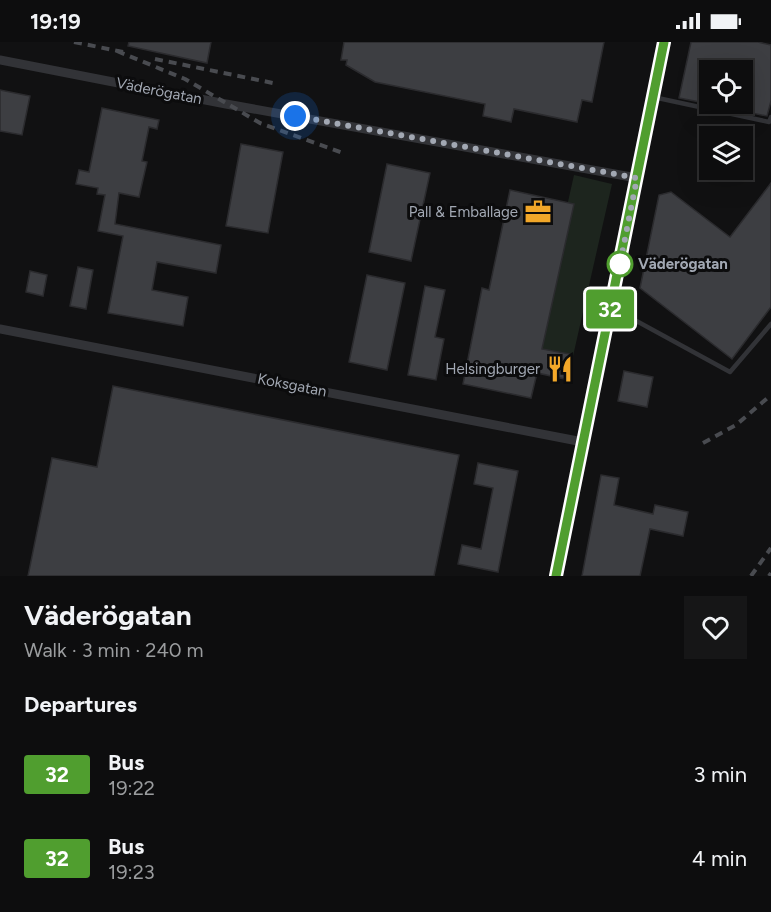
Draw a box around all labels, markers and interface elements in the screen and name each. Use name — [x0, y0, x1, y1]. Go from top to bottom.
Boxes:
text: 19:19 — [30, 8, 81, 35]
map controls — [699, 60, 753, 180]
button: locate — [699, 60, 753, 114]
street label: Väderögatan — [115, 74, 203, 108]
your location — [280, 101, 310, 131]
button: layers — [699, 126, 753, 180]
office icon: Pall & Emballage — [523, 197, 553, 227]
place label: Pall & Emballage — [409, 203, 518, 221]
marker: Väderögatan — [607, 251, 633, 277]
place label: Väderögatan — [638, 255, 728, 273]
line badge: 32 — [583, 290, 637, 328]
text: 32 — [598, 297, 622, 322]
restaurant icon: Helsingburger — [545, 354, 575, 384]
place label: Helsingburger — [445, 360, 540, 378]
street label: Koksgatan — [256, 369, 328, 401]
button: heart — [684, 596, 747, 659]
text: Väderögatan — [24, 598, 192, 632]
text: Walk · 3 min · 240 m — [24, 638, 204, 662]
text: Departures — [24, 691, 137, 718]
text: Bus — [108, 749, 144, 776]
text: 3 min — [693, 761, 747, 788]
text: 32 — [45, 762, 69, 787]
text: 19:22 — [108, 776, 155, 800]
text: Bus — [108, 833, 144, 860]
text: 4 min — [692, 845, 747, 872]
text: 32 — [45, 846, 69, 871]
text: 19:23 — [108, 860, 155, 884]

